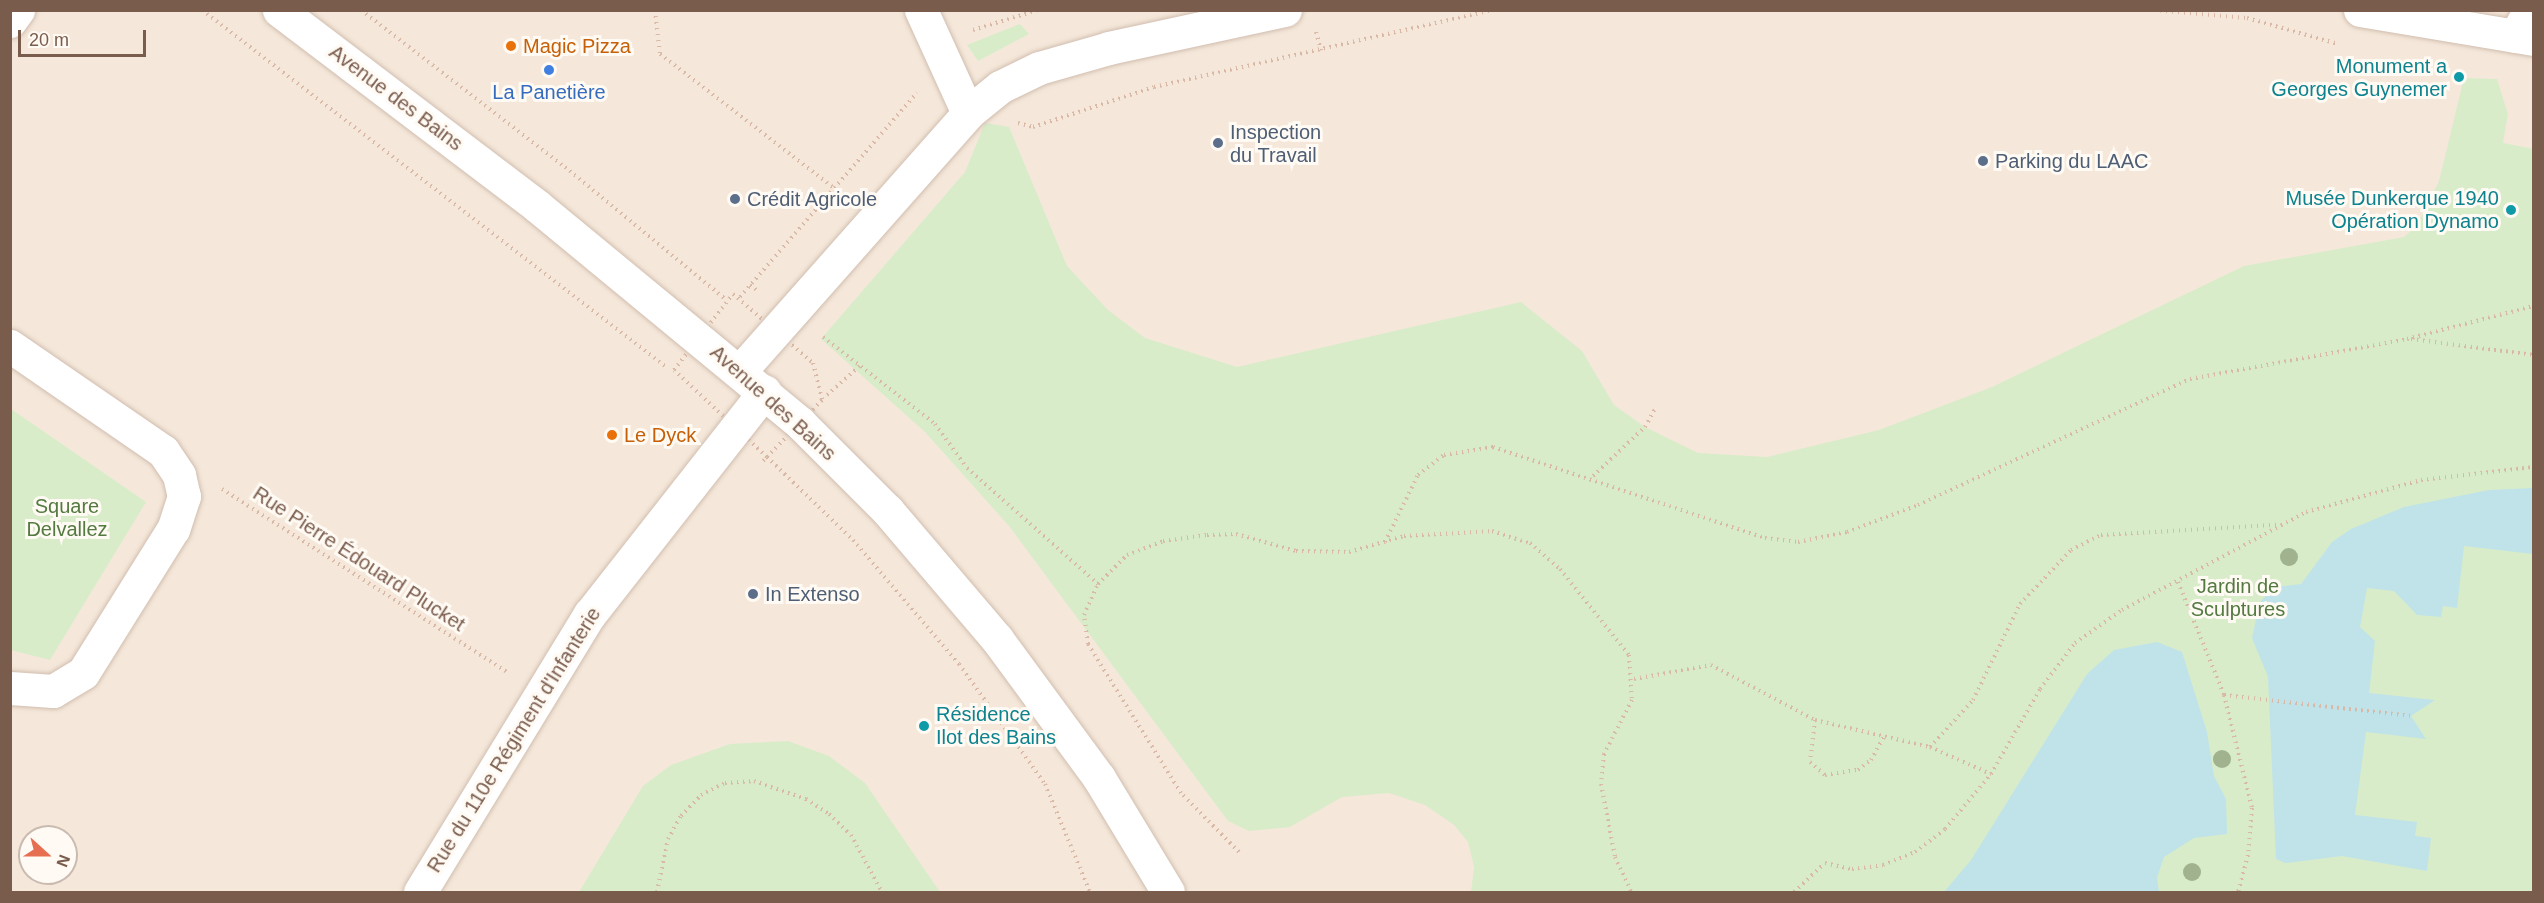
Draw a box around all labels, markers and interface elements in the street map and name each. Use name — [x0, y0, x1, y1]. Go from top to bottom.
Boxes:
scale bar — [21, 18, 148, 56]
text: 20 m — [29, 30, 69, 50]
place label: Magic Pizza — [523, 34, 631, 58]
marker: Magic Pizza — [504, 39, 518, 53]
street label: Avenue des Bains — [325, 40, 467, 156]
place label: Monument a Georges Guynemer — [2271, 54, 2447, 101]
marker: La Panetière — [542, 63, 556, 77]
marker: Monument a Georges Guynemer — [2452, 70, 2466, 84]
place label: La Panetière — [492, 80, 606, 104]
place label: Inspection du Travail — [1230, 120, 1321, 167]
marker: Inspection du Travail — [1211, 136, 1225, 150]
place label: Parking du LAAC — [1995, 149, 2148, 173]
marker: Parking du LAAC — [1976, 154, 1990, 168]
place label: Musée Dunkerque 1940 Opération Dynamo — [2286, 186, 2499, 233]
place label: Crédit Agricole — [747, 187, 878, 211]
marker: Crédit Agricole — [728, 192, 742, 206]
marker: Musée Dunkerque 1940 Opération Dynamo — [2504, 203, 2518, 217]
street label: Avenue des Bains — [705, 340, 841, 466]
place label: Le Dyck — [624, 423, 696, 447]
marker: Le Dyck — [605, 428, 619, 442]
street label: Rue Pierre Édouard Plucket — [249, 481, 469, 637]
park label: Square Delvallez — [26, 495, 108, 542]
park label: Jardin de Sculptures — [2191, 574, 2285, 621]
place label: In Extenso — [765, 582, 860, 606]
marker: In Extenso — [746, 587, 760, 601]
street label: Rue du 110e Régiment d'Infanterie — [422, 603, 606, 877]
place label: Résidence Ilot des Bains — [936, 702, 1056, 749]
marker: Résidence Ilot des Bains — [917, 719, 931, 733]
north arrow — [18, 825, 78, 885]
text: N — [53, 852, 73, 869]

